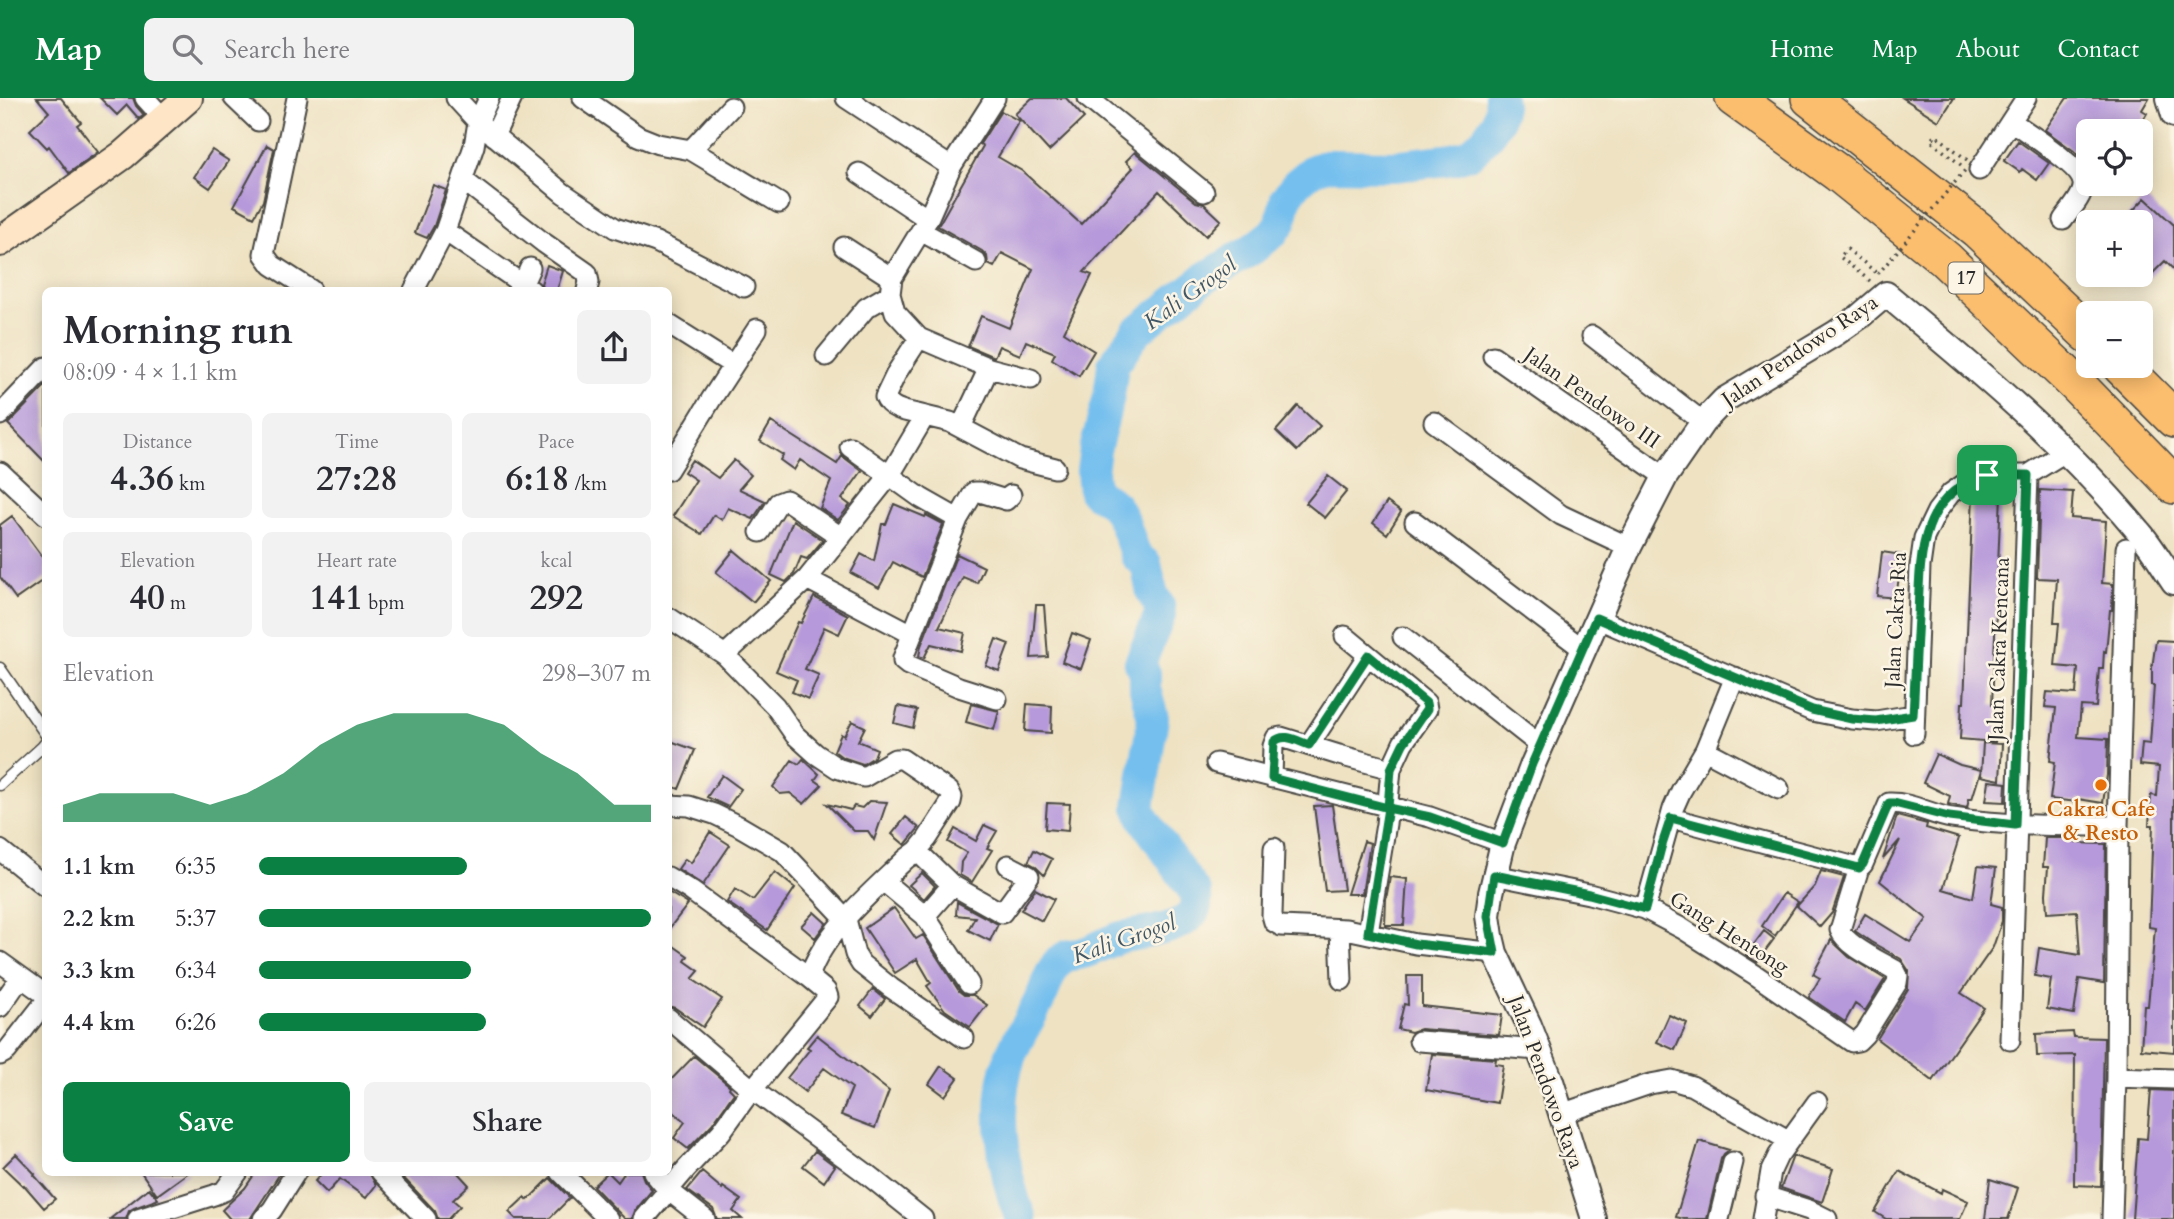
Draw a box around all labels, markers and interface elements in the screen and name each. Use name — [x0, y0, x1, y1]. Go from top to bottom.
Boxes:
search box — [144, 18, 634, 81]
text: Map — [35, 27, 102, 72]
icon: search — [168, 30, 206, 68]
text: Search here — [224, 32, 350, 67]
text: Home — [1770, 33, 1834, 66]
text: Map — [1872, 33, 1918, 66]
text: About — [1956, 33, 2020, 66]
text: Contact — [2058, 33, 2139, 66]
map controls — [2076, 119, 2153, 378]
button: locate — [2076, 119, 2153, 196]
button: + — [2076, 210, 2153, 287]
water label: Kali Grogol — [1137, 248, 1243, 337]
road number: 17 — [1948, 262, 1983, 294]
street label: Jalan Pendowo Raya — [1714, 288, 1884, 416]
button: − — [2076, 301, 2153, 378]
text: Morning run — [63, 305, 293, 357]
button: share — [577, 310, 651, 384]
street label: Jalan Pendowo III — [1516, 339, 1666, 456]
text: 08:09 · 4 × 1.1 km — [63, 357, 237, 388]
text: Distance — [123, 429, 192, 455]
text: Time — [335, 429, 379, 455]
text: Pace — [538, 429, 575, 455]
pin — [1957, 445, 2017, 505]
text: 4.36 — [110, 455, 174, 503]
text: 27:28 — [316, 455, 398, 503]
text: 6:18 — [506, 455, 570, 503]
icon: arrive — [1968, 456, 2006, 494]
text: km — [174, 471, 205, 497]
text: /km — [570, 471, 607, 497]
text: Elevation — [120, 548, 195, 574]
text: Heart rate — [317, 548, 397, 574]
text: kcal — [540, 548, 572, 574]
street label: Jalan Cakra Ria — [1878, 551, 1914, 692]
street label: Jalan Cakra Kencana — [1981, 557, 2017, 744]
text: 40 — [129, 574, 165, 622]
text: 141 — [309, 574, 363, 622]
text: 292 — [529, 574, 583, 622]
text: m — [165, 590, 186, 616]
text: bpm — [363, 590, 405, 616]
text: Elevation — [63, 658, 154, 689]
text: 298–307 m — [542, 658, 651, 689]
marker: Cakra Cafe & Resto — [2093, 777, 2109, 793]
place label: Cakra Cafe & Resto — [2047, 795, 2155, 848]
text: 1.1 km — [63, 851, 135, 882]
text: 6:35 — [175, 851, 216, 882]
street label: Gang Hentong — [1664, 885, 1794, 981]
text: 2.2 km — [63, 903, 135, 934]
text: 5:37 — [175, 903, 216, 934]
water label: Kali Grogol — [1068, 907, 1181, 971]
text: 3.3 km — [63, 955, 135, 986]
text: 6:34 — [175, 955, 216, 986]
street label: Jalan Pendowo Raya — [1500, 989, 1591, 1173]
text: 4.4 km — [63, 1007, 135, 1038]
text: 6:26 — [175, 1007, 216, 1038]
button: Save — [63, 1082, 350, 1162]
button: Share — [364, 1082, 651, 1162]

